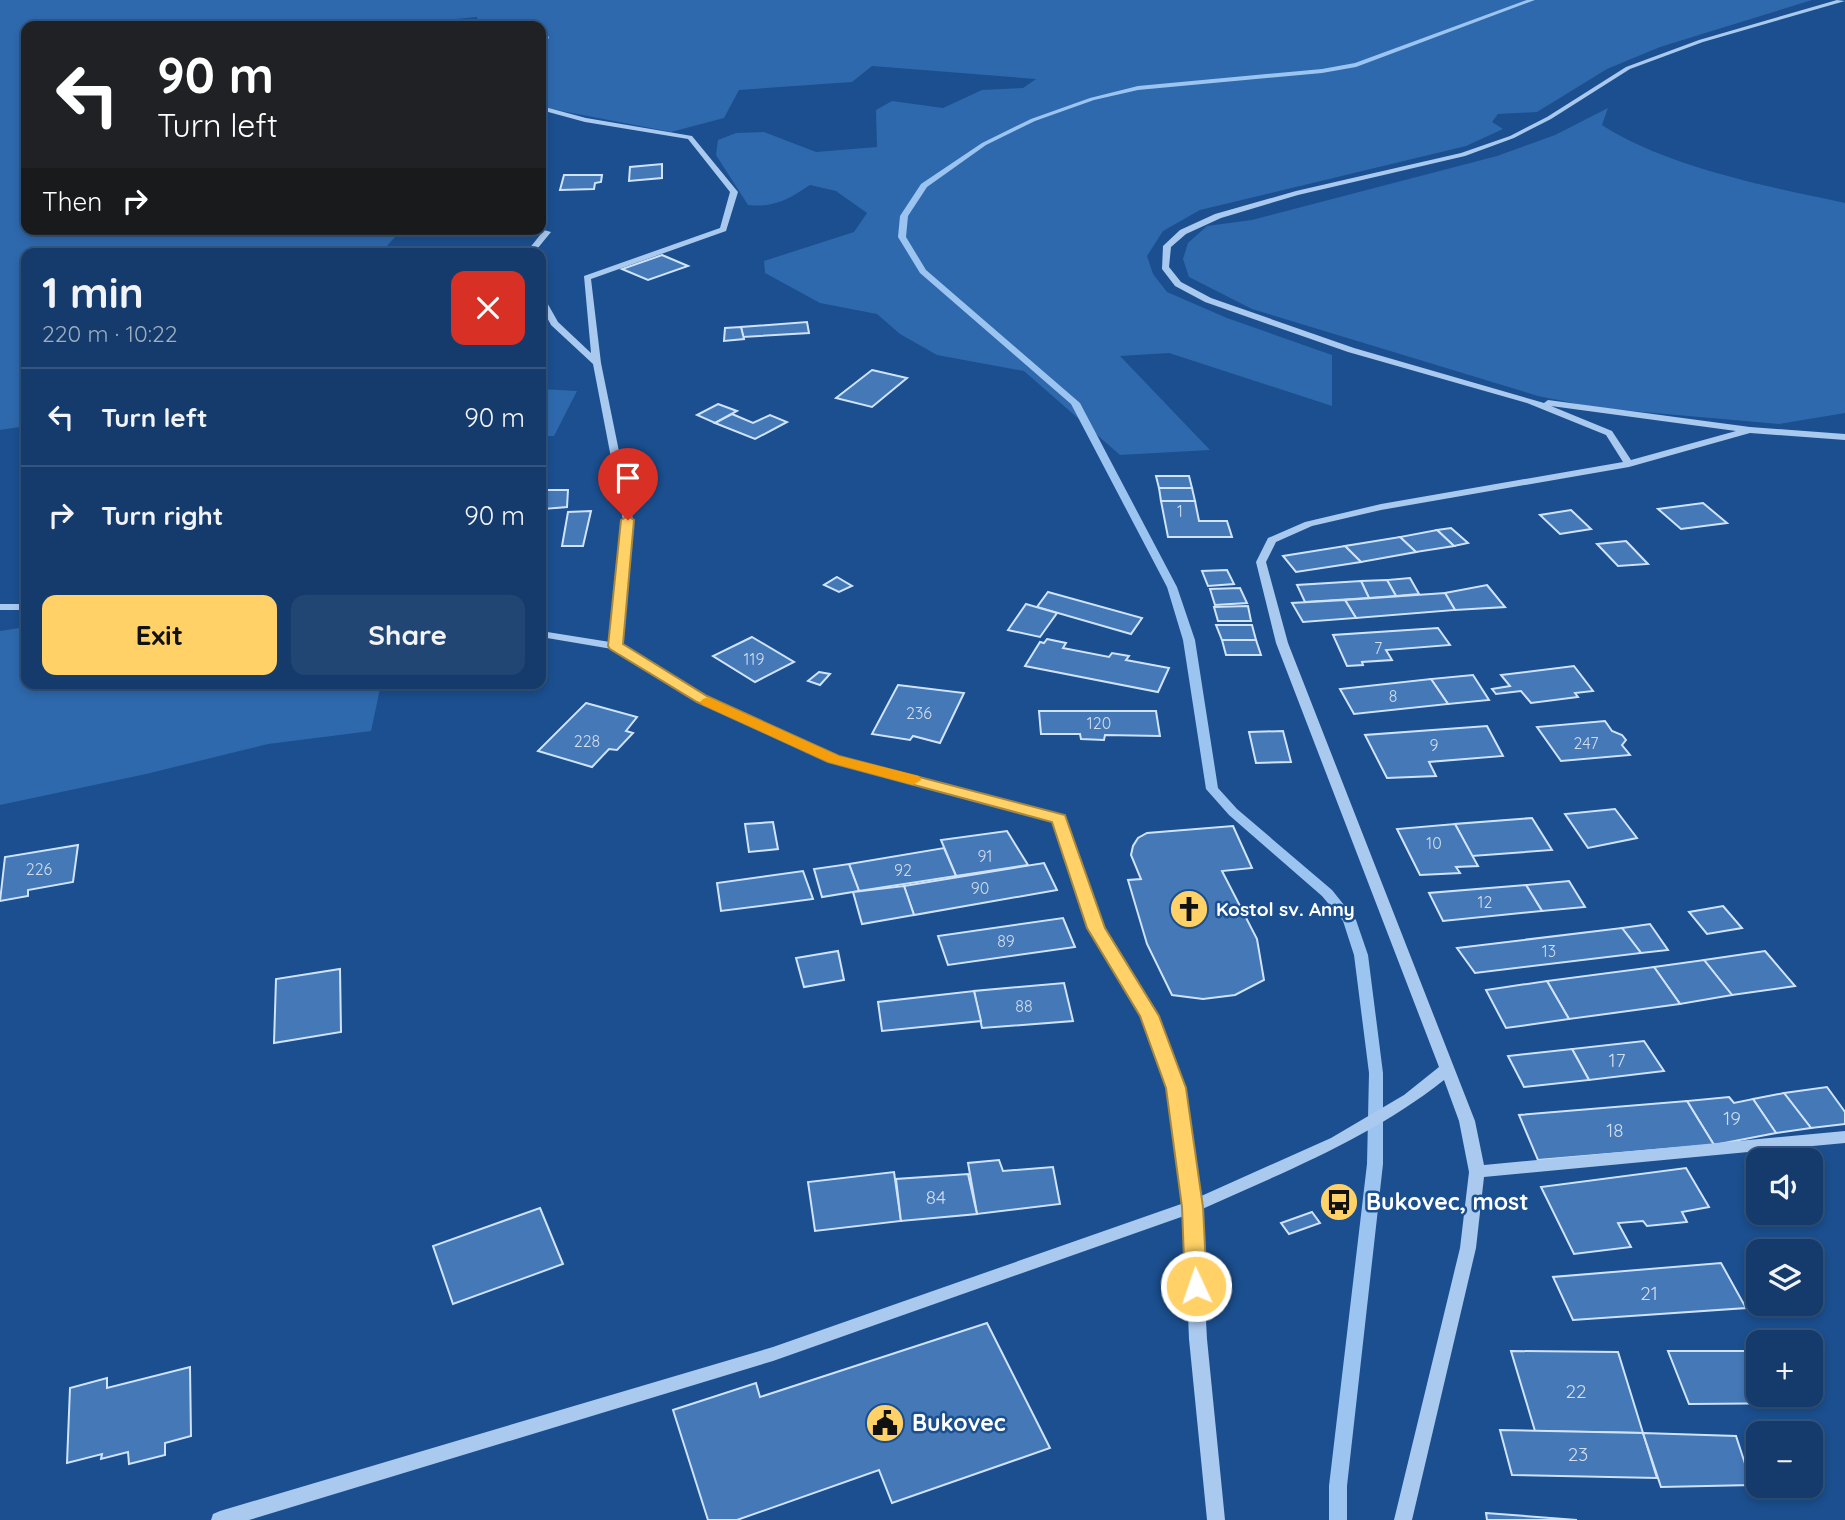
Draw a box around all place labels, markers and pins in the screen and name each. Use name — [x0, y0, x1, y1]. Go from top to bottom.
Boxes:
pin — [598, 448, 658, 520]
church icon: Kostol sv. Anny — [1168, 888, 1210, 930]
place label: Kostol sv. Anny — [1216, 897, 1355, 921]
bus stop icon: Bukovec, most — [1318, 1181, 1360, 1223]
place label: Bukovec, most — [1366, 1187, 1529, 1216]
public building icon: Bukovec — [864, 1402, 906, 1444]
place label: Bukovec — [912, 1408, 1006, 1437]

